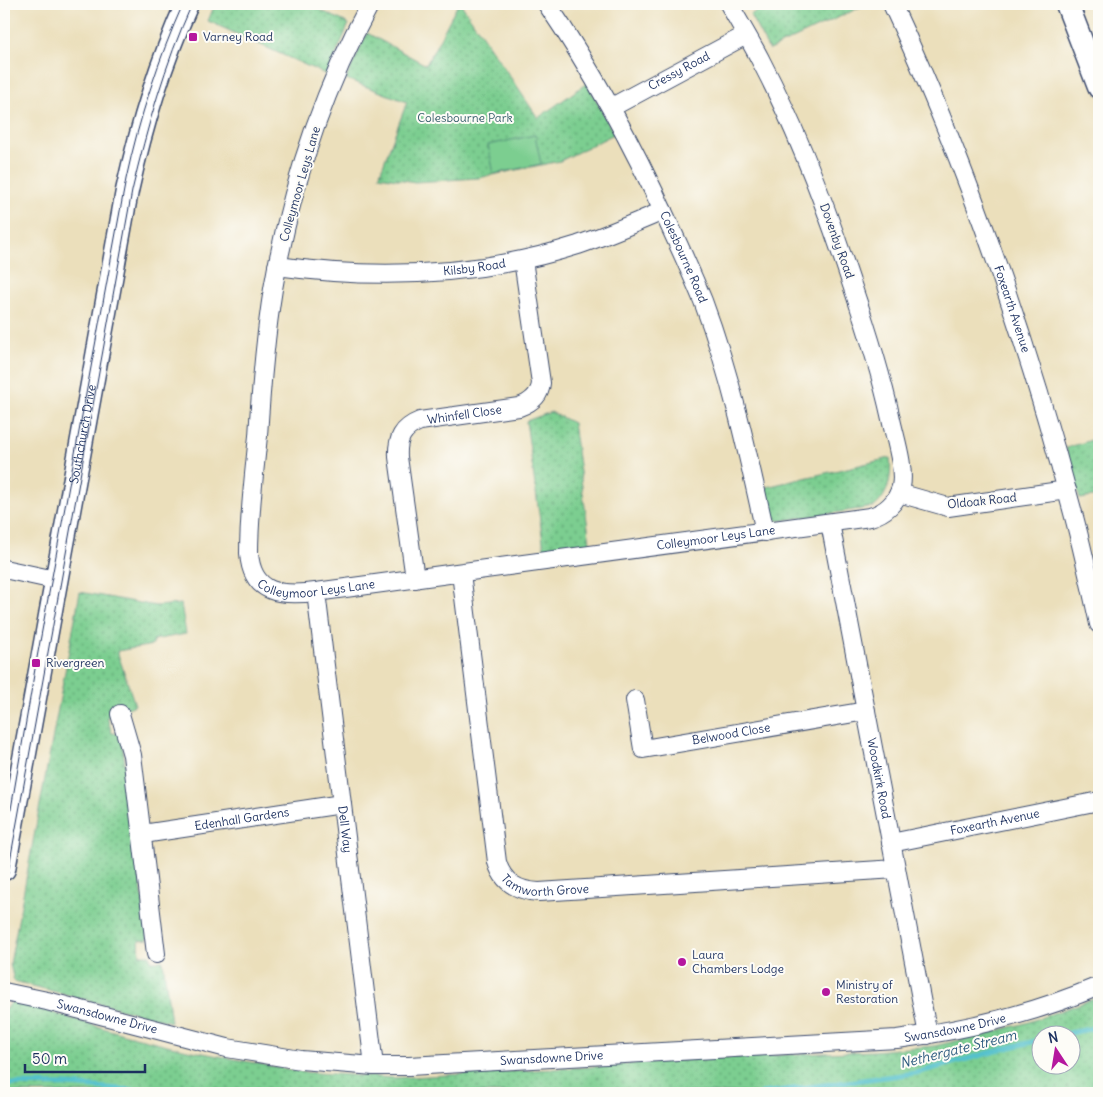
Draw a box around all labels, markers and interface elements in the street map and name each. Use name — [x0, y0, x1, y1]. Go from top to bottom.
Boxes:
place label: Varney Road — [203, 29, 273, 44]
marker: Varney Road — [187, 31, 199, 43]
street label: Cressy Road — [645, 48, 712, 93]
park label: Colesbourne Park — [417, 110, 513, 125]
street label: Colleymoor Leys Lane — [276, 124, 323, 243]
street label: Dovenby Road — [817, 201, 858, 280]
street label: Colesbourne Road — [657, 209, 711, 305]
street label: Kilsby Road — [443, 255, 507, 278]
street label: Foxearth Avenue — [991, 263, 1034, 354]
street label: Southchurch Drive — [66, 383, 99, 485]
street label: Whinfell Close — [426, 402, 503, 427]
street label: Oldoak Road — [946, 489, 1017, 512]
street label: Colleymoor Leys Lane — [656, 522, 776, 553]
street label: Colleymoor Leys Lane — [254, 576, 376, 601]
place label: Rivergreen — [46, 655, 105, 670]
marker: Rivergreen — [30, 657, 42, 669]
street label: Belwood Close — [691, 719, 771, 748]
street label: Woodkirk Road — [864, 737, 894, 820]
street label: Edenhall Gardens — [193, 804, 290, 833]
street label: Dell Way — [335, 805, 356, 854]
street label: Foxearth Avenue — [949, 805, 1041, 838]
street label: Tamworth Grove — [498, 871, 589, 899]
place label: Laura Chambers Lodge — [692, 947, 784, 976]
marker: Laura Chambers Lodge — [676, 956, 688, 968]
place label: Ministry of Restoration — [836, 977, 898, 1006]
marker: Ministry of Restoration — [820, 986, 832, 998]
street label: Swansdowne Drive — [55, 996, 159, 1036]
street label: Swansdowne Drive — [903, 1010, 1007, 1045]
north arrow — [1030, 1024, 1080, 1074]
water label: Nethergate Stream — [898, 1026, 1019, 1072]
text: N — [1047, 1027, 1060, 1047]
scale bar — [25, 1042, 145, 1074]
street label: Swansdowne Drive — [500, 1047, 604, 1068]
text: 50 m — [32, 1049, 67, 1068]

